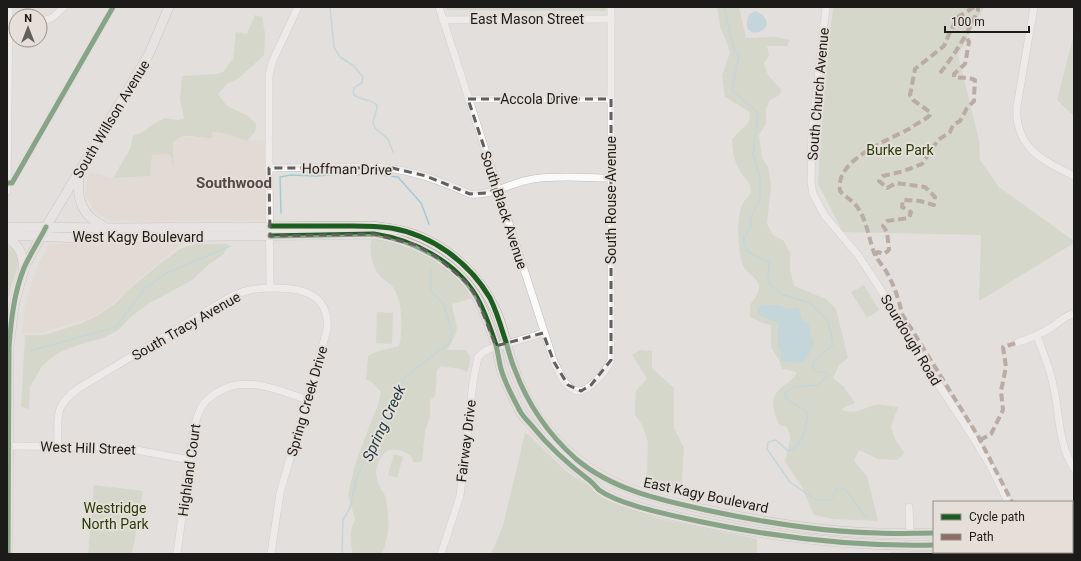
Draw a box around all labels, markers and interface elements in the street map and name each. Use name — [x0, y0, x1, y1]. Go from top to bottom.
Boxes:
north arrow — [8, 8, 48, 48]
scale bar — [945, 8, 1029, 34]
street label: East Mason Street — [470, 11, 584, 27]
text: N — [24, 12, 32, 25]
text: 100 m — [951, 15, 985, 29]
street label: South Church Avenue — [804, 27, 832, 161]
street label: South Willson Avenue — [69, 57, 153, 181]
street label: Accola Drive — [500, 91, 578, 107]
street label: South Rouse Avenue — [603, 136, 619, 264]
park label: Burke Park — [866, 142, 935, 158]
street label: South Black Avenue — [477, 149, 531, 271]
street label: Hoffman Drive — [302, 160, 392, 178]
district label: Southwood — [196, 174, 272, 192]
street label: West Kagy Boulevard — [72, 229, 204, 245]
street label: South Tracy Avenue — [129, 288, 243, 364]
street label: Sourdough Road — [878, 292, 944, 388]
street label: Spring Creek Drive — [284, 344, 330, 458]
water label: Spring Creek — [358, 381, 410, 464]
street label: Fairway Drive — [453, 399, 479, 483]
street label: Highland Court — [175, 422, 203, 517]
street label: West Hill Street — [40, 438, 136, 458]
street label: East Kagy Boulevard — [642, 474, 770, 516]
park label: Westridge North Park — [81, 500, 149, 532]
legend — [933, 501, 1073, 553]
text: Cycle path — [969, 510, 1025, 524]
text: Path — [969, 530, 994, 544]

